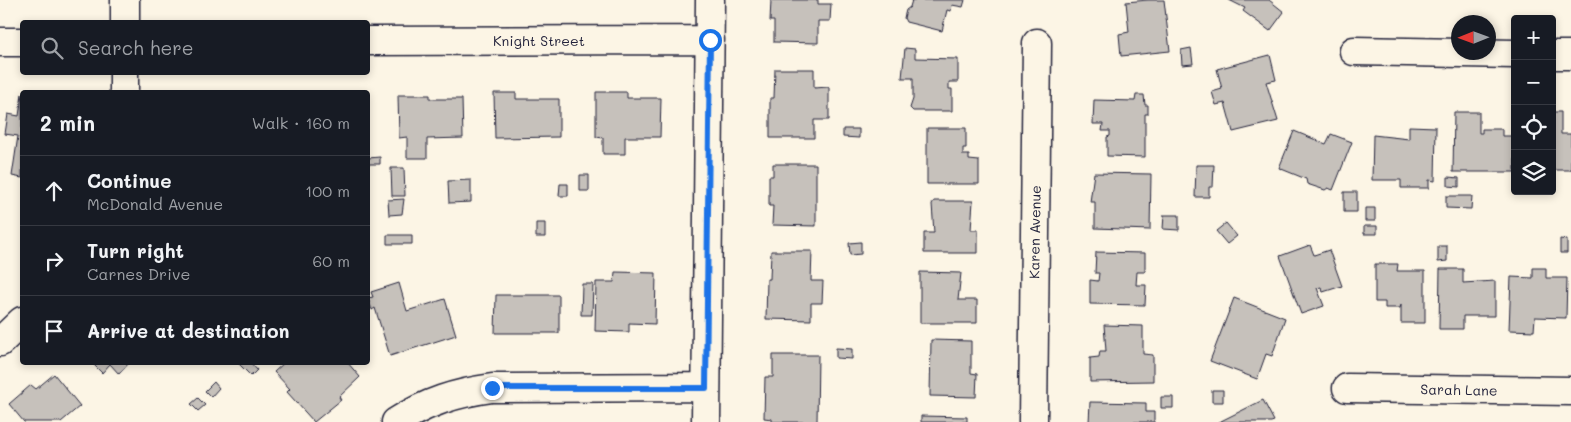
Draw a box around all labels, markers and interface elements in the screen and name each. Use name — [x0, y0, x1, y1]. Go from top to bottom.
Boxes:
north arrow — [1451, 15, 1496, 60]
map controls — [1511, 15, 1556, 195]
button: + — [1511, 15, 1556, 60]
search box — [20, 20, 370, 75]
route start — [699, 29, 722, 52]
street label: Knight Street — [493, 31, 585, 50]
icon: search — [38, 34, 66, 62]
text: Search here — [78, 35, 194, 60]
button: − — [1511, 60, 1556, 105]
button: locate — [1511, 105, 1556, 150]
text: 2 min — [40, 109, 95, 136]
text: Walk · 160 m — [252, 112, 350, 133]
button: layers — [1511, 150, 1556, 195]
text: Continue — [87, 168, 172, 193]
icon: ahead — [40, 177, 68, 205]
text: 100 m — [305, 180, 350, 201]
street label: Karen Avenue — [1024, 185, 1045, 279]
text: McDonald Avenue — [87, 193, 223, 214]
text: Turn right — [87, 238, 184, 263]
icon: right — [40, 247, 68, 275]
text: 60 m — [313, 250, 350, 271]
text: Carnes Drive — [87, 263, 190, 284]
icon: arrive — [40, 317, 68, 345]
text: Arrive at destination — [87, 318, 290, 343]
route end — [481, 377, 504, 400]
street label: Sarah Lane — [1420, 379, 1498, 400]

